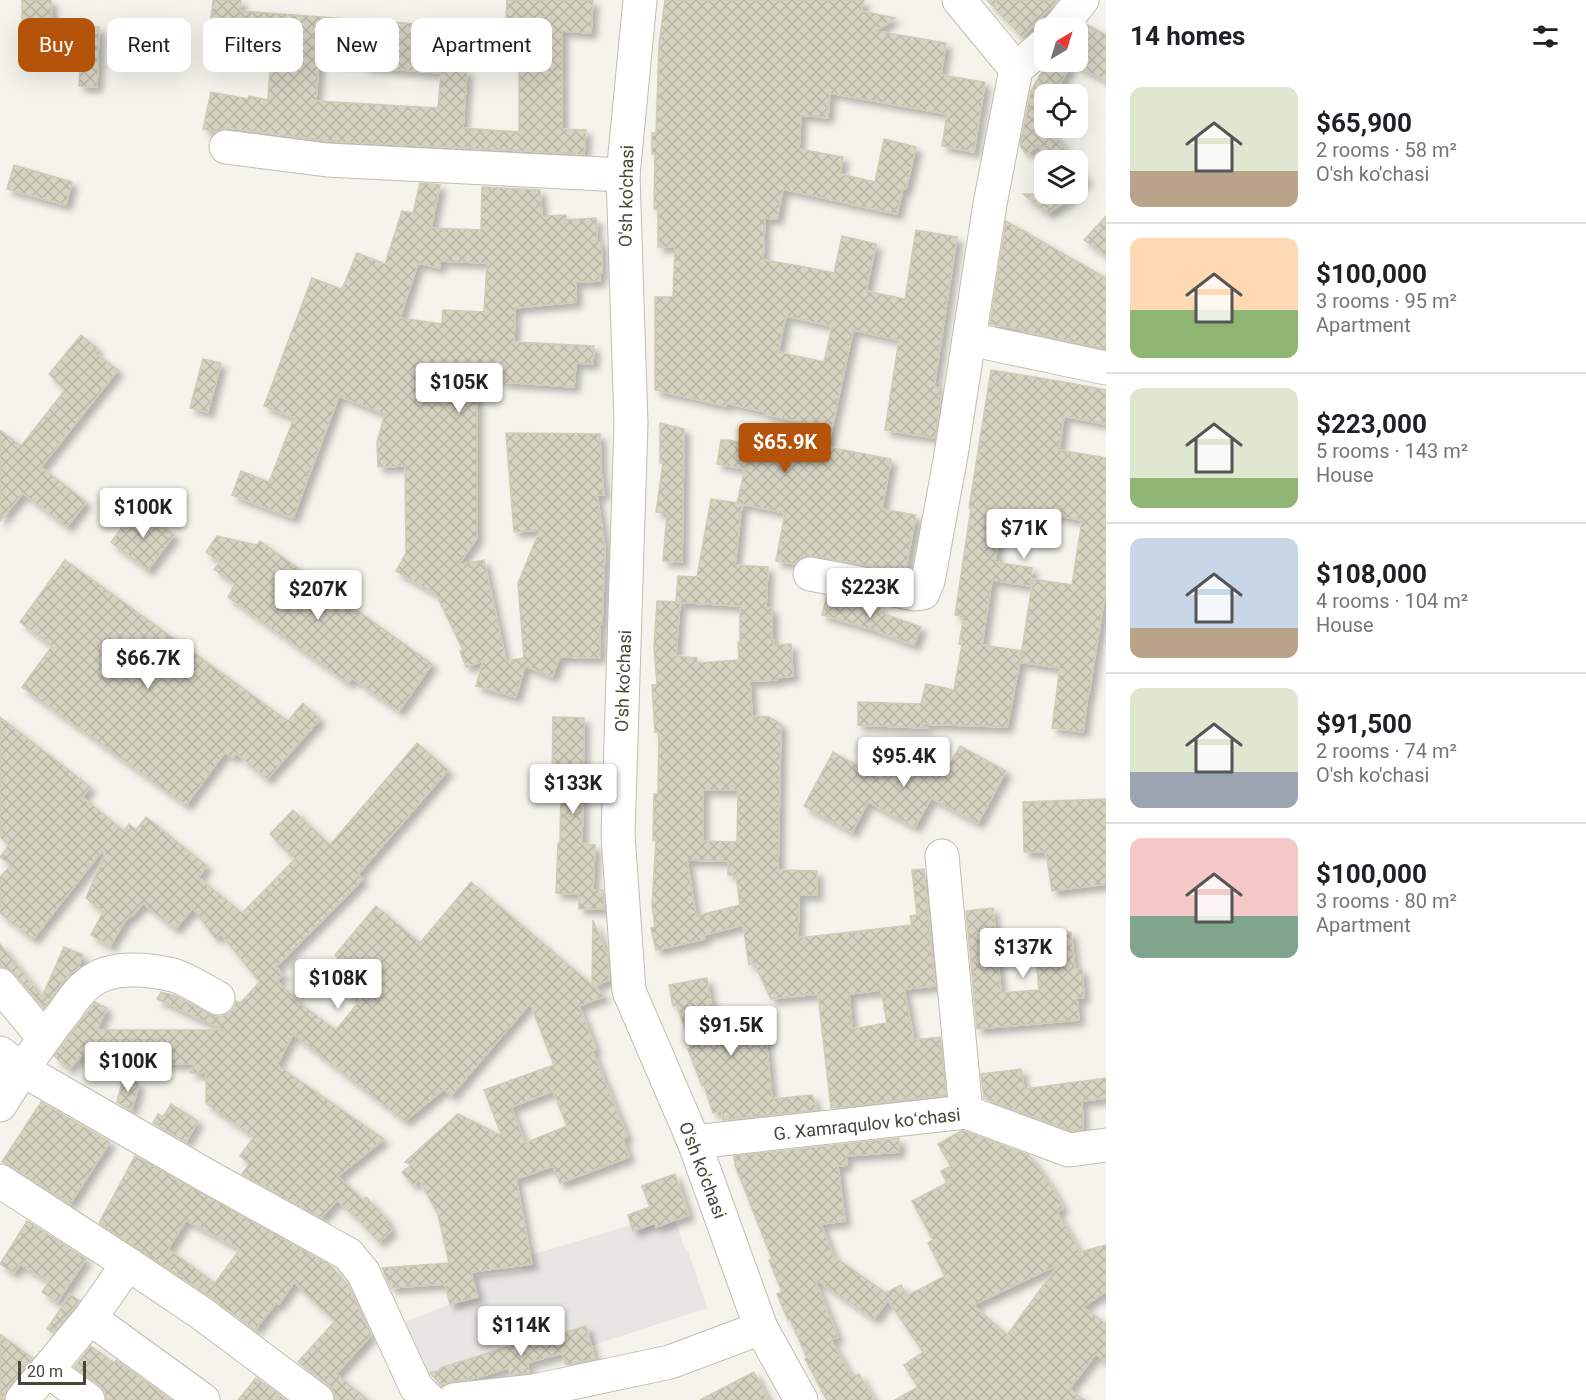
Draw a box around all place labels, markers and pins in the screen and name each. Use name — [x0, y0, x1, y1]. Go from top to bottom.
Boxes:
pin: $105K — [417, 363, 501, 414]
pin: $65.9K — [736, 423, 834, 474]
pin: $100K — [101, 488, 185, 539]
pin: $71K — [988, 509, 1060, 560]
pin: $223K — [828, 568, 912, 619]
pin: $207K — [276, 570, 360, 621]
pin: $66.7K — [99, 639, 197, 690]
pin: $95.4K — [855, 737, 953, 788]
pin: $133K — [531, 764, 615, 815]
pin: $137K — [981, 928, 1065, 979]
pin: $108K — [296, 959, 380, 1010]
pin: $91.5K — [682, 1006, 780, 1057]
pin: $100K — [86, 1042, 170, 1093]
pin: $114K — [479, 1306, 563, 1357]

